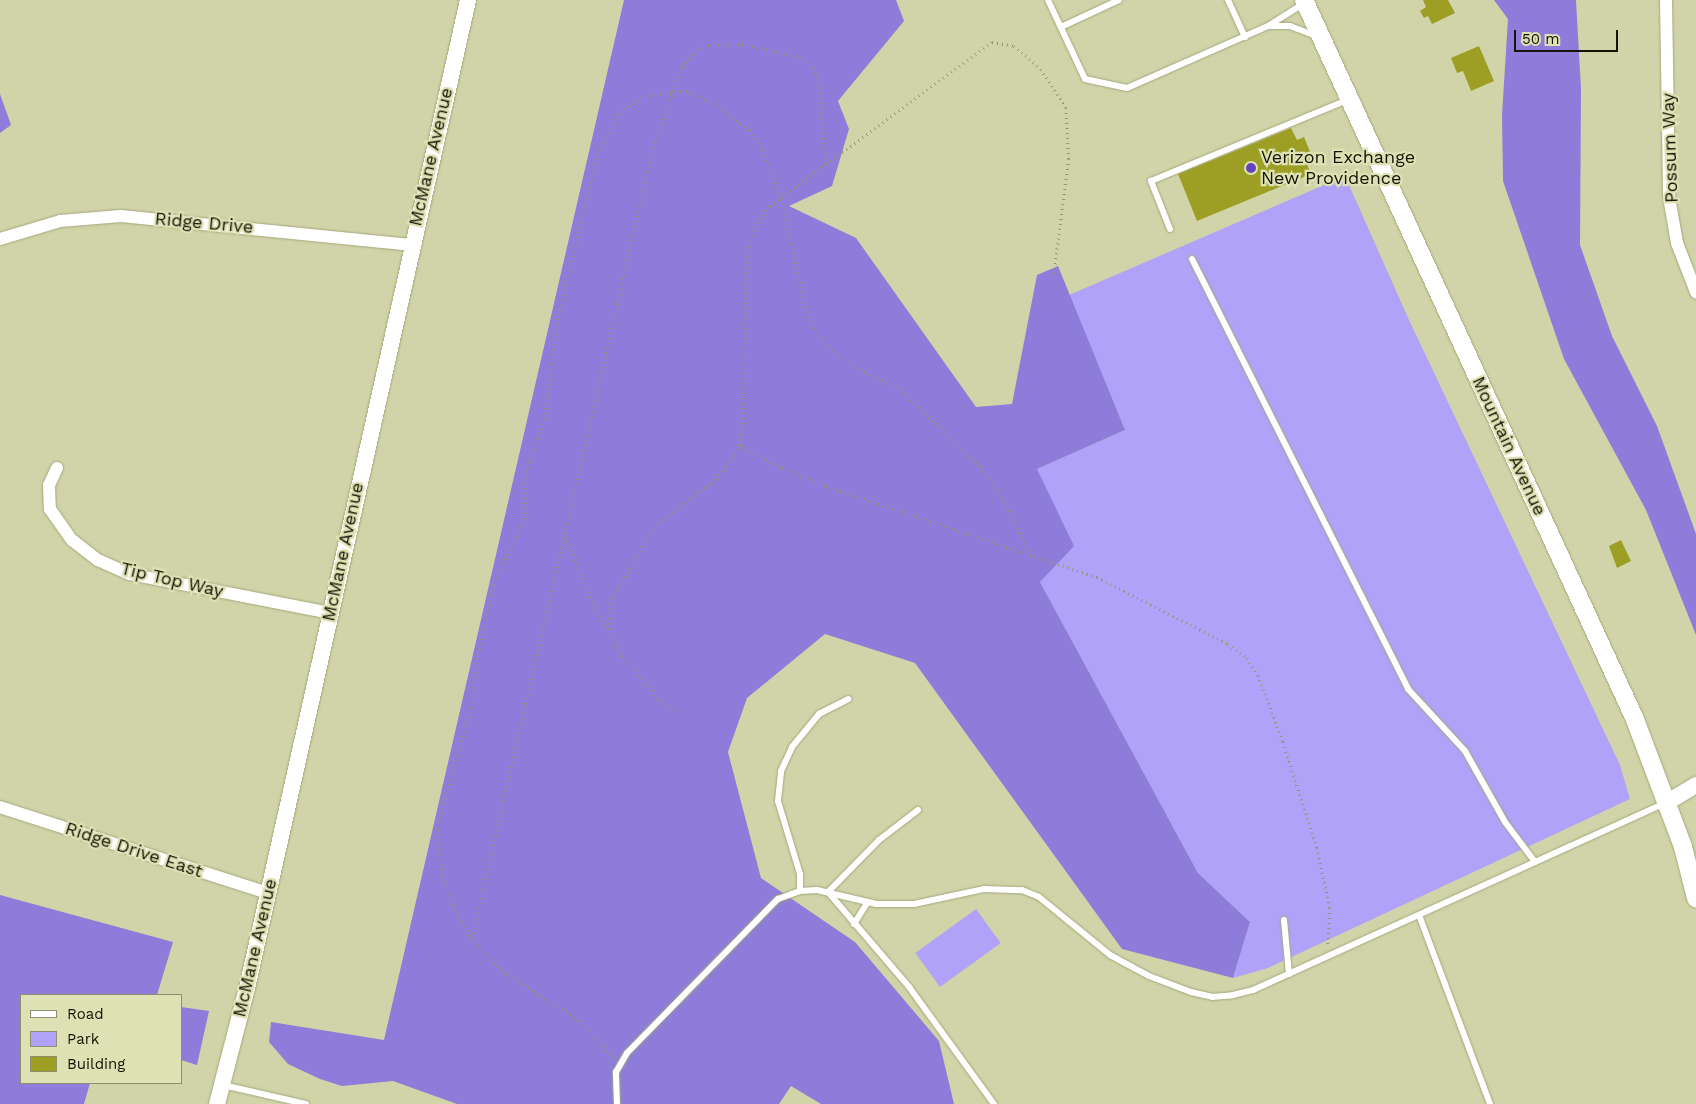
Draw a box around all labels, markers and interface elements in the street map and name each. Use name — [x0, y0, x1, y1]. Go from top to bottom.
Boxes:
scale bar — [1516, 20, 1620, 52]
text: 50 m — [1522, 30, 1559, 48]
street label: McMane Avenue — [404, 85, 458, 229]
street label: Possum Way — [1657, 92, 1683, 204]
place label: Verizon Exchange New Providence — [1261, 147, 1415, 190]
marker: Verizon Exchange New Providence — [1245, 162, 1257, 174]
street label: Ridge Drive — [154, 208, 254, 238]
street label: Mountain Avenue — [1467, 373, 1551, 519]
street label: McMane Avenue — [318, 480, 368, 624]
street label: Tip Top Way — [118, 558, 226, 602]
street label: Ridge Drive East — [62, 818, 206, 882]
street label: McMane Avenue — [228, 876, 282, 1020]
legend — [20, 994, 182, 1084]
text: Road — [67, 1005, 104, 1023]
text: Park — [67, 1030, 99, 1048]
text: Building — [67, 1055, 125, 1073]

